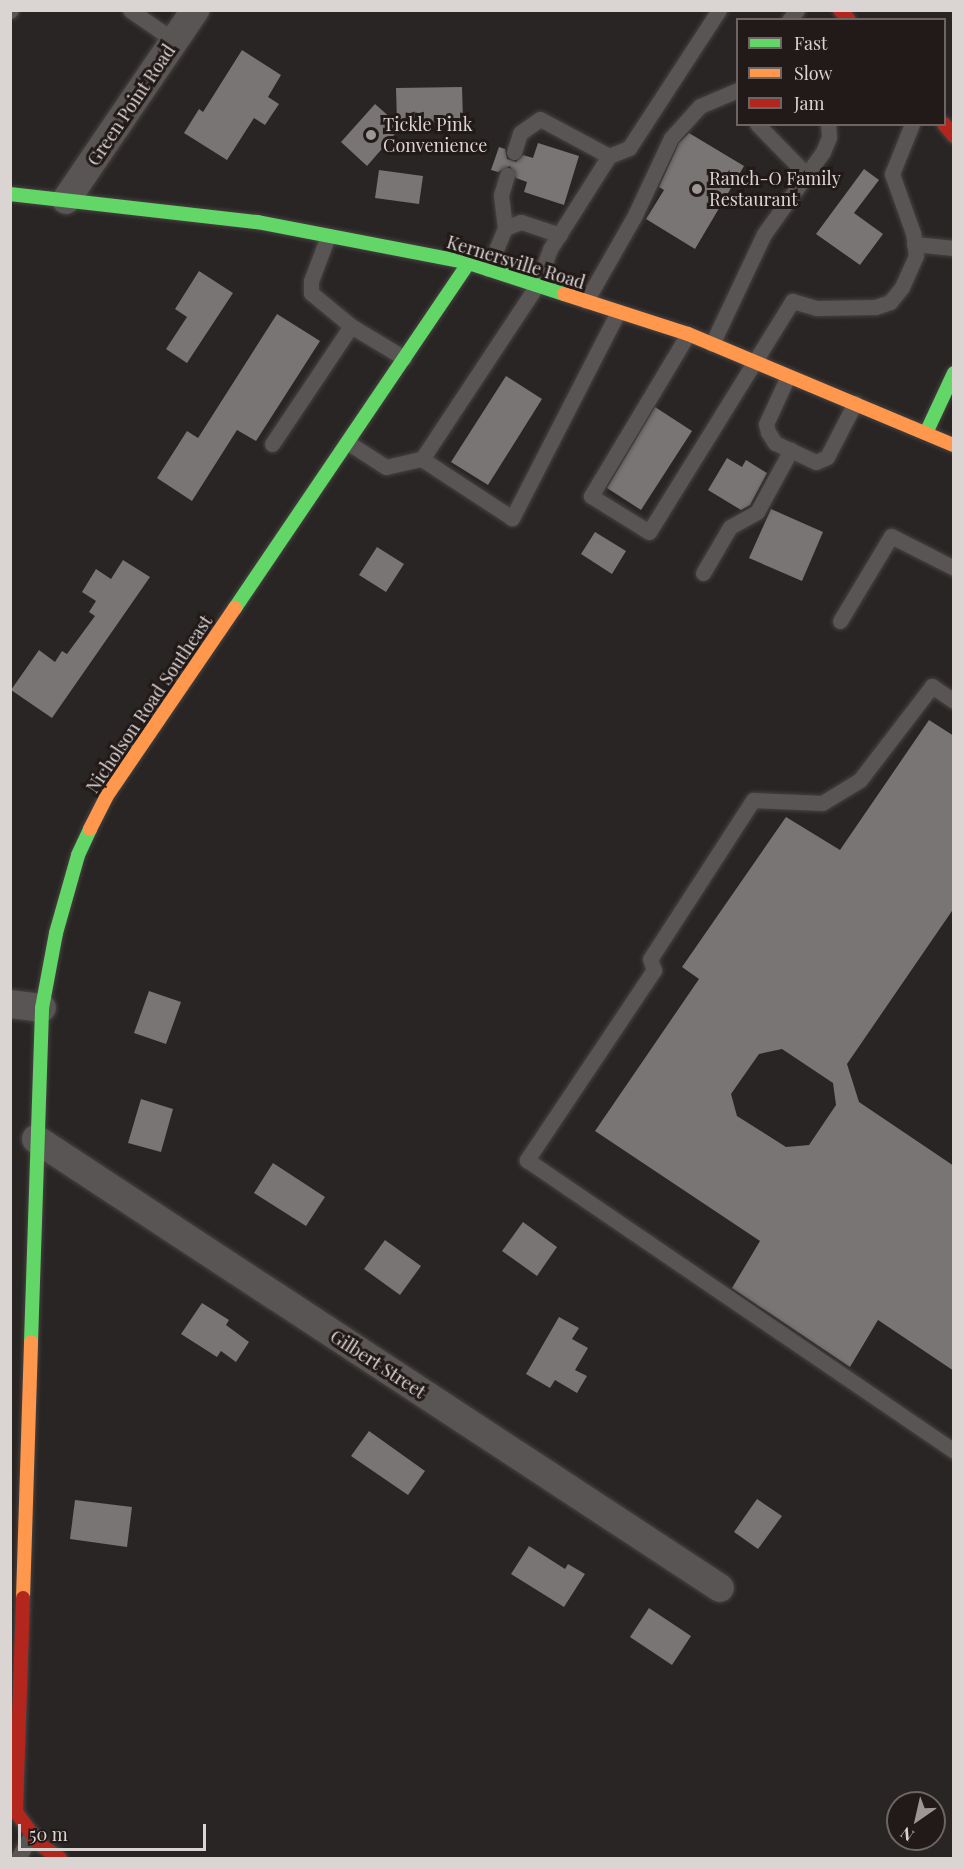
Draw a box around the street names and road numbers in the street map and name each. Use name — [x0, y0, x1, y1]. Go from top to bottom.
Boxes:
street label: Green Point Road — [82, 40, 180, 170]
street label: Kernersville Road — [444, 231, 588, 293]
street label: Nicholson Road Southeast — [81, 611, 217, 797]
street label: Gilbert Street — [326, 1325, 430, 1403]

